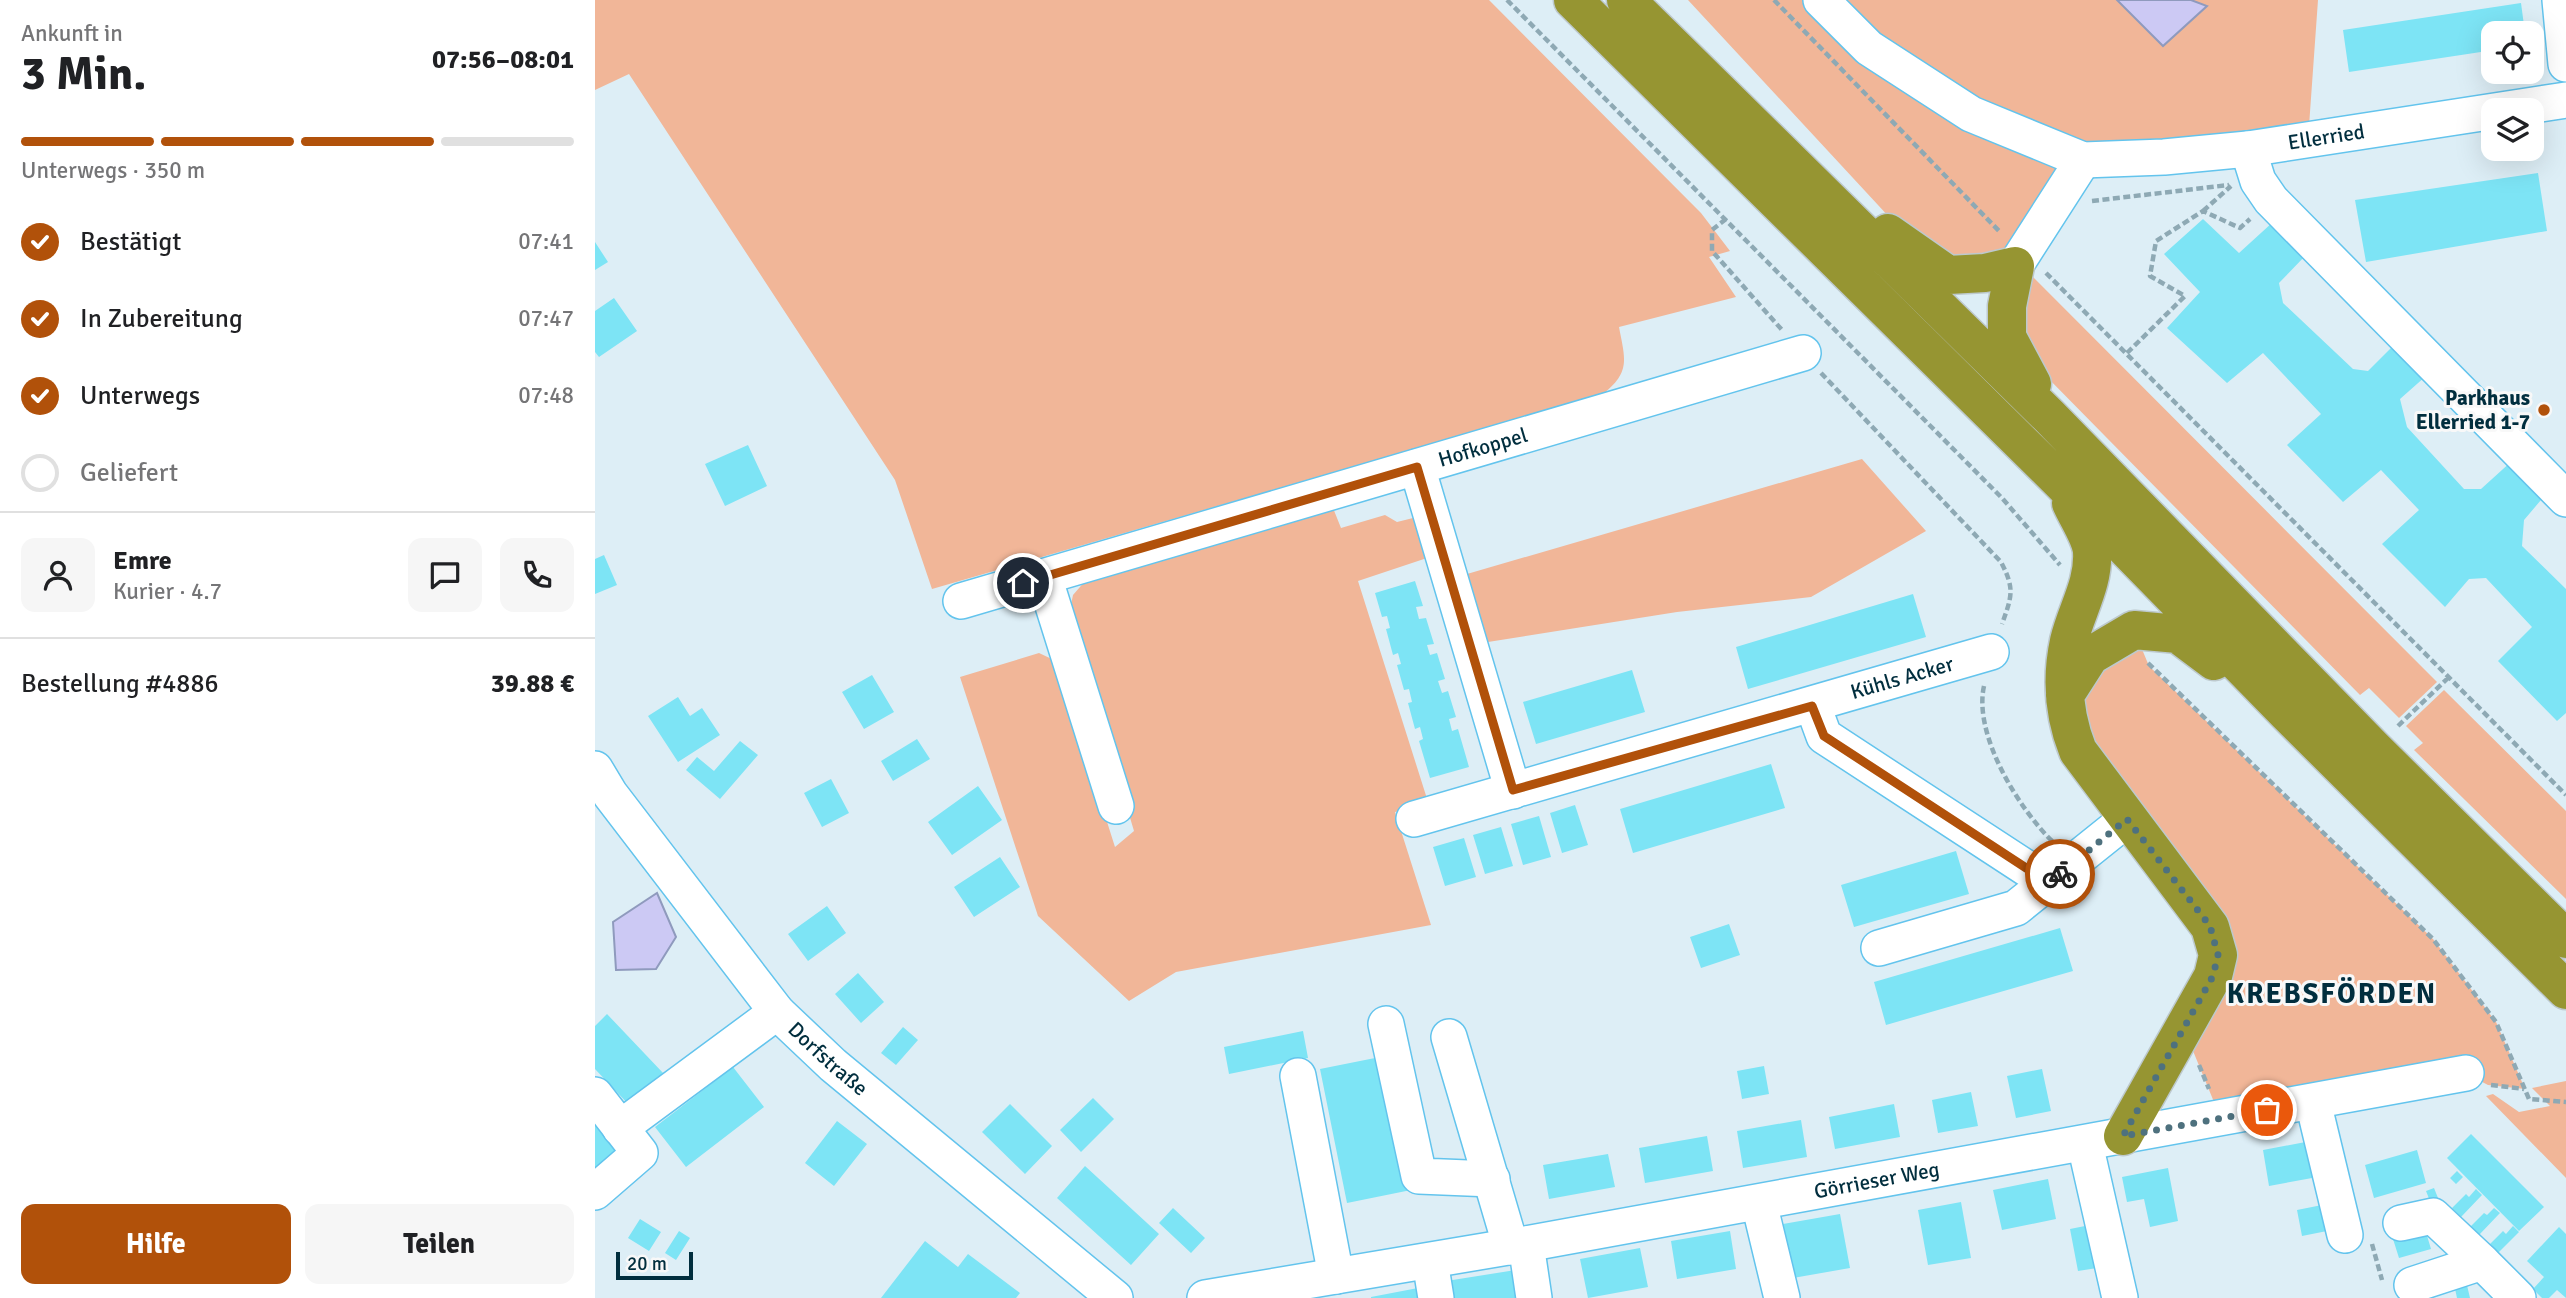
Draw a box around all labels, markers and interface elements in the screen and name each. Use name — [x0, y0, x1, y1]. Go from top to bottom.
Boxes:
text: Ankunft in — [21, 19, 123, 48]
map controls — [2481, 21, 2544, 161]
button: locate — [2481, 21, 2544, 84]
text: 07:56–08:01 — [432, 44, 574, 76]
text: 3 Min. — [21, 46, 146, 102]
button: layers — [2481, 98, 2544, 161]
street label: Ellerried — [2286, 118, 2366, 156]
text: Unterwegs · 350 m — [21, 156, 205, 185]
icon: check — [21, 223, 59, 261]
text: Bestätigt — [80, 226, 181, 258]
text: 07:41 — [518, 227, 574, 256]
icon: check — [21, 300, 59, 338]
text: In Zubereitung — [80, 303, 243, 335]
text: 07:47 — [518, 304, 574, 333]
icon: check — [21, 377, 59, 415]
text: Unterwegs — [80, 380, 200, 412]
text: 07:48 — [518, 381, 574, 410]
place label: Parkhaus Ellerried 1-7 — [2416, 385, 2530, 435]
marker: Parkhaus Ellerried 1-7 — [2536, 402, 2552, 418]
street label: Hofkoppel — [1435, 422, 1531, 473]
text: Geliefert — [80, 457, 178, 489]
button: person — [21, 538, 95, 612]
button: chat — [408, 538, 482, 612]
button: phone — [500, 538, 574, 612]
text: Emre — [113, 545, 172, 577]
pin — [993, 553, 1053, 613]
icon: home — [1004, 564, 1042, 602]
text: Kurier · 4.7 — [113, 577, 222, 606]
street label: Kühls Acker — [1847, 650, 1957, 705]
text: Bestellung #4886 — [21, 668, 218, 700]
text: 39.88 € — [491, 668, 574, 700]
courier — [2025, 839, 2095, 909]
icon: bike — [2041, 855, 2079, 893]
district label: KREBSFÖRDEN — [2227, 977, 2437, 1011]
street label: Dorfstraße — [783, 1016, 873, 1101]
pin — [2237, 1080, 2297, 1140]
icon: bag — [2248, 1091, 2286, 1129]
street label: Görrieser Weg — [1812, 1156, 1942, 1204]
button: Hilfe — [21, 1204, 291, 1284]
button: Teilen — [305, 1204, 574, 1284]
scale bar — [616, 1249, 693, 1281]
text: 20 m — [627, 1252, 667, 1276]

